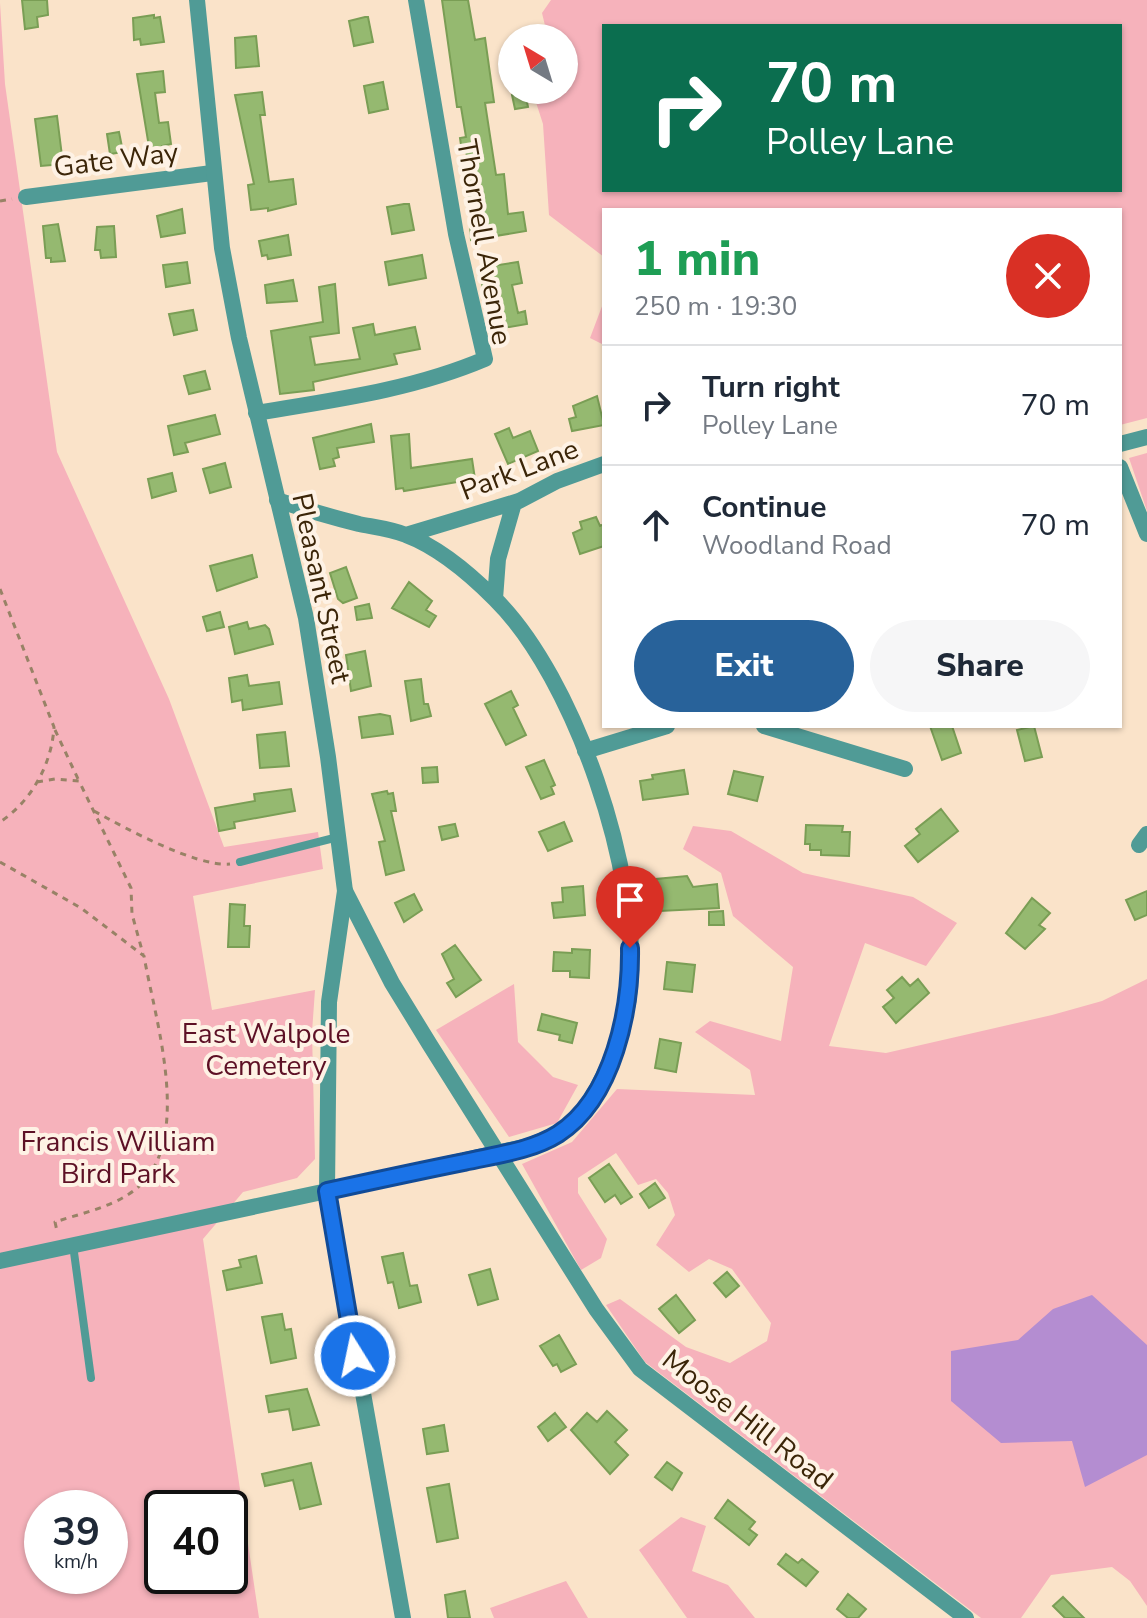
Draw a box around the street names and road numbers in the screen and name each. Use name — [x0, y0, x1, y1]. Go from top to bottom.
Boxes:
street label: Gate Way — [52, 133, 181, 186]
street label: Thornell Avenue — [447, 136, 521, 348]
street label: Park Lane — [455, 430, 584, 510]
street label: Pleasant Street — [282, 490, 360, 687]
street label: Moose Hill Road — [654, 1341, 841, 1499]

